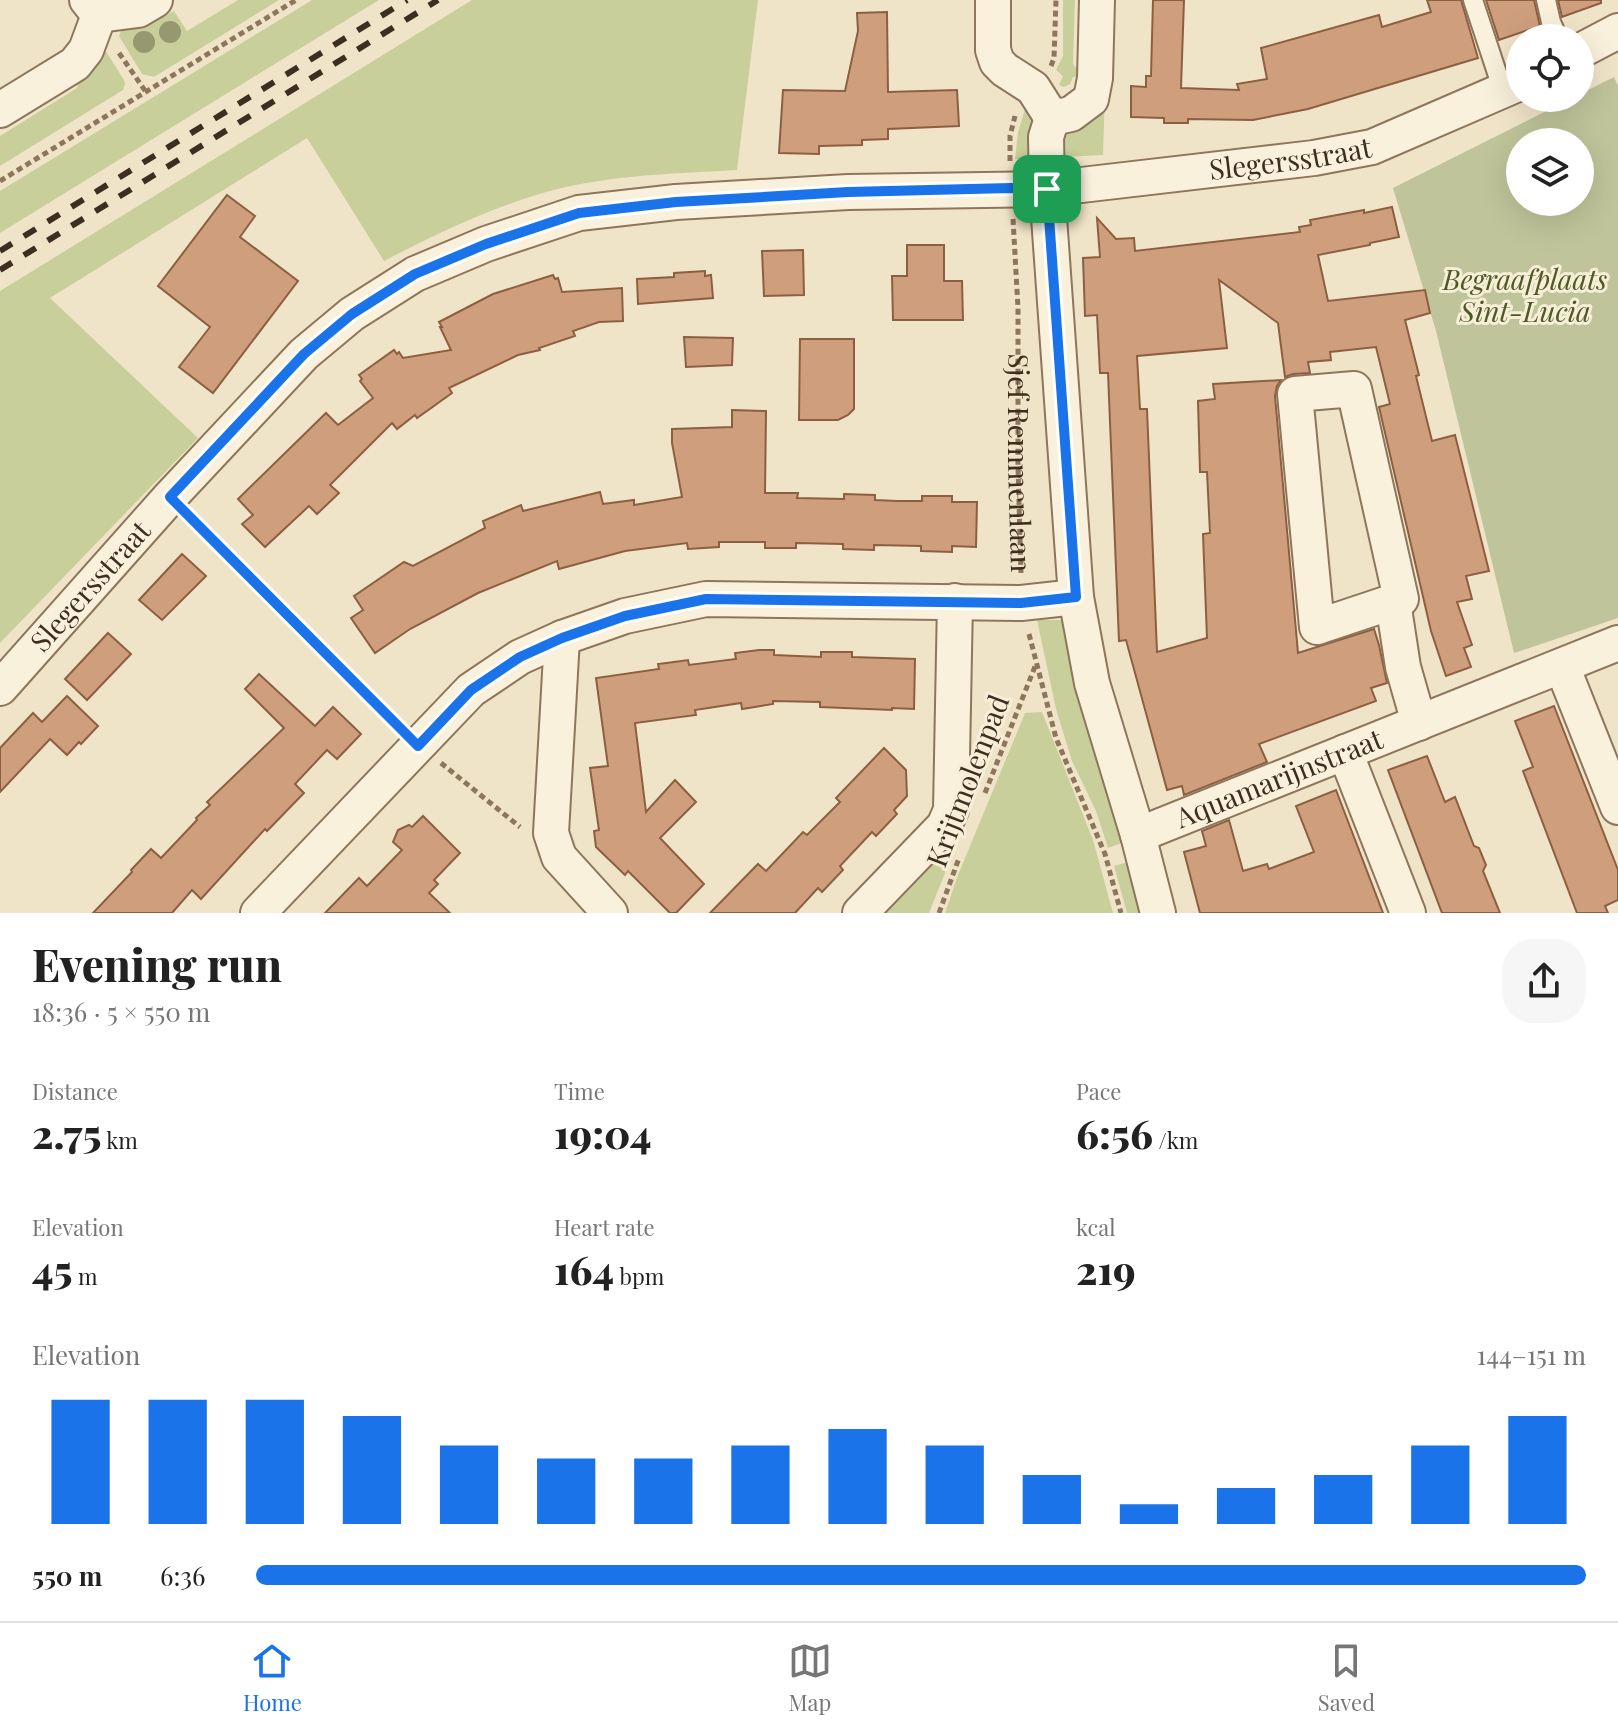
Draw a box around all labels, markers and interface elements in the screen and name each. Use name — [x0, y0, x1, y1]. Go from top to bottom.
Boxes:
map controls — [1506, 24, 1594, 216]
button: locate — [1506, 24, 1594, 112]
street label: Slegersstraat — [1207, 127, 1375, 187]
button: layers — [1506, 128, 1594, 216]
pin — [1013, 155, 1081, 223]
icon: arrive — [1025, 167, 1069, 211]
park label: Begraafplaats Sint-Lucia — [1442, 260, 1608, 329]
street label: Sjef Remmenlaan — [1001, 354, 1041, 573]
street label: Slegersstraat — [21, 511, 158, 659]
street label: Krijtmolenpad — [917, 689, 1016, 872]
street label: Aquamarijnstraat — [1169, 719, 1389, 836]
text: Evening run — [32, 934, 282, 993]
button: share — [1502, 939, 1586, 1023]
text: 18:36 · 5 × 550 m — [32, 994, 210, 1029]
text: Distance — [32, 1076, 118, 1106]
text: Time — [554, 1076, 605, 1106]
text: Pace — [1076, 1076, 1122, 1106]
text: 2.75 — [32, 1106, 101, 1159]
text: 19:04 — [554, 1106, 652, 1159]
text: 6:56 — [1076, 1106, 1153, 1159]
text: km — [101, 1125, 138, 1155]
text: /km — [1153, 1125, 1198, 1155]
text: Elevation — [32, 1212, 124, 1242]
text: Heart rate — [554, 1212, 655, 1242]
text: kcal — [1076, 1212, 1115, 1242]
text: 45 — [32, 1242, 73, 1295]
text: 164 — [554, 1242, 614, 1295]
text: 219 — [1076, 1242, 1136, 1295]
text: m — [73, 1261, 98, 1291]
text: bpm — [614, 1261, 664, 1291]
text: Elevation — [32, 1337, 140, 1372]
text: 144–151 m — [1477, 1337, 1586, 1372]
text: 550 m — [32, 1558, 102, 1593]
text: 6:36 — [160, 1558, 206, 1593]
tab: Home — [243, 1639, 302, 1717]
tab: Map — [788, 1639, 832, 1717]
tab: Saved — [1318, 1639, 1375, 1717]

